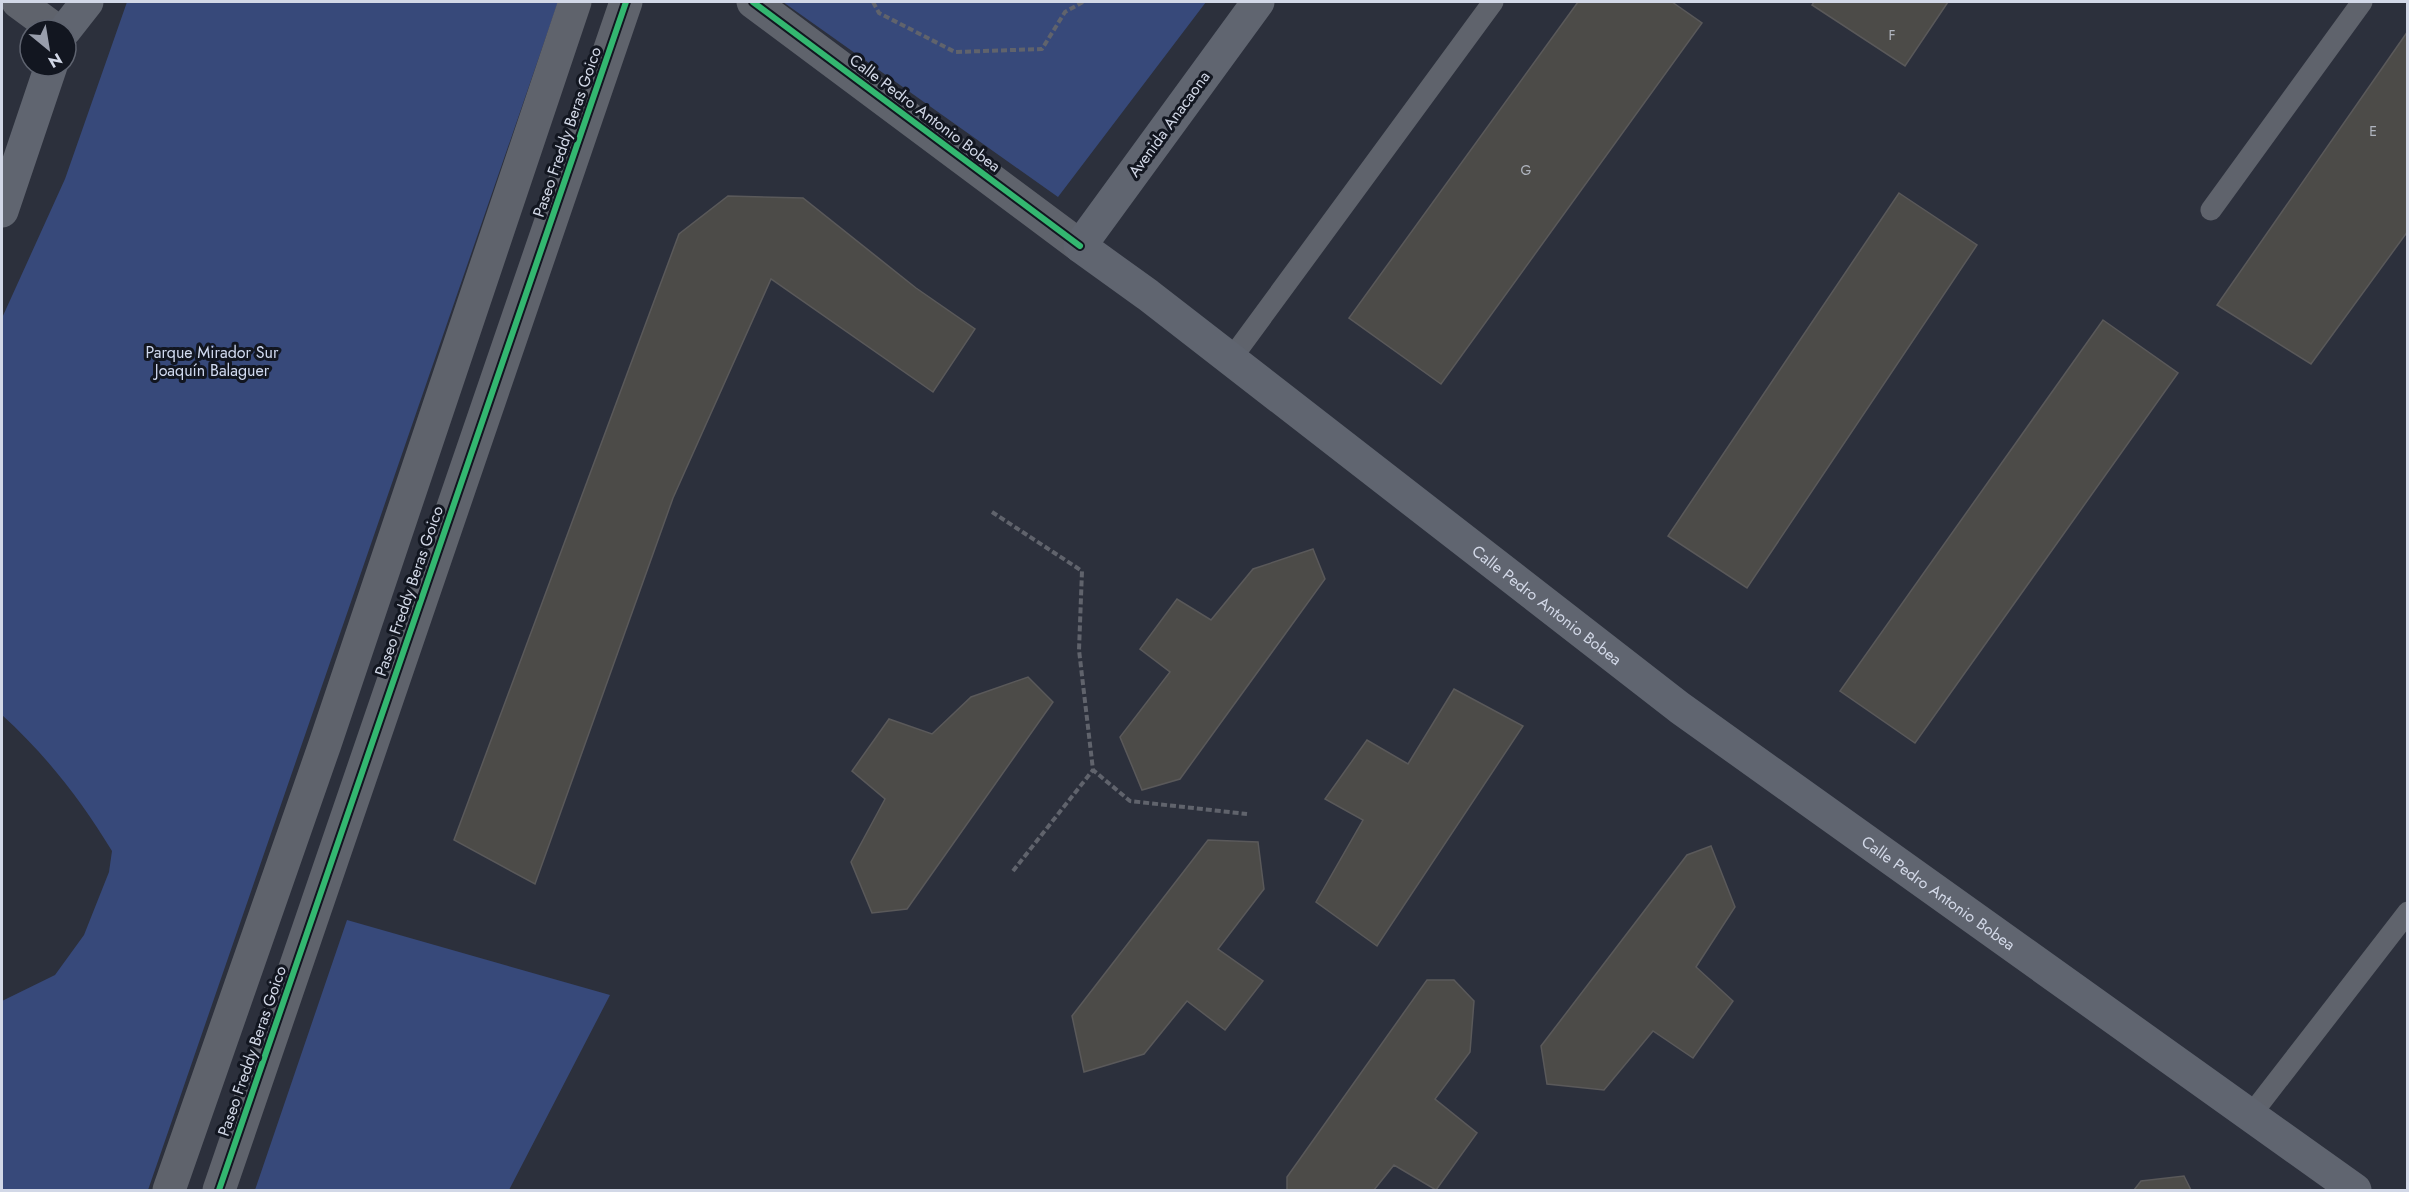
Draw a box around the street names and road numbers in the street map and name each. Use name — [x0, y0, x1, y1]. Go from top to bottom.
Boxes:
street label: Paseo Freddy Beras Goico — [527, 44, 607, 220]
street label: Calle Pedro Antonio Bobea — [845, 48, 1005, 178]
street label: Avenida Anacaona — [1123, 66, 1215, 182]
street label: Paseo Freddy Beras Goico — [369, 503, 449, 679]
street label: Calle Pedro Antonio Bobea — [1467, 539, 1627, 670]
street label: Calle Pedro Antonio Bobea — [1857, 830, 2020, 955]
street label: Paseo Freddy Beras Goico — [212, 963, 292, 1139]

